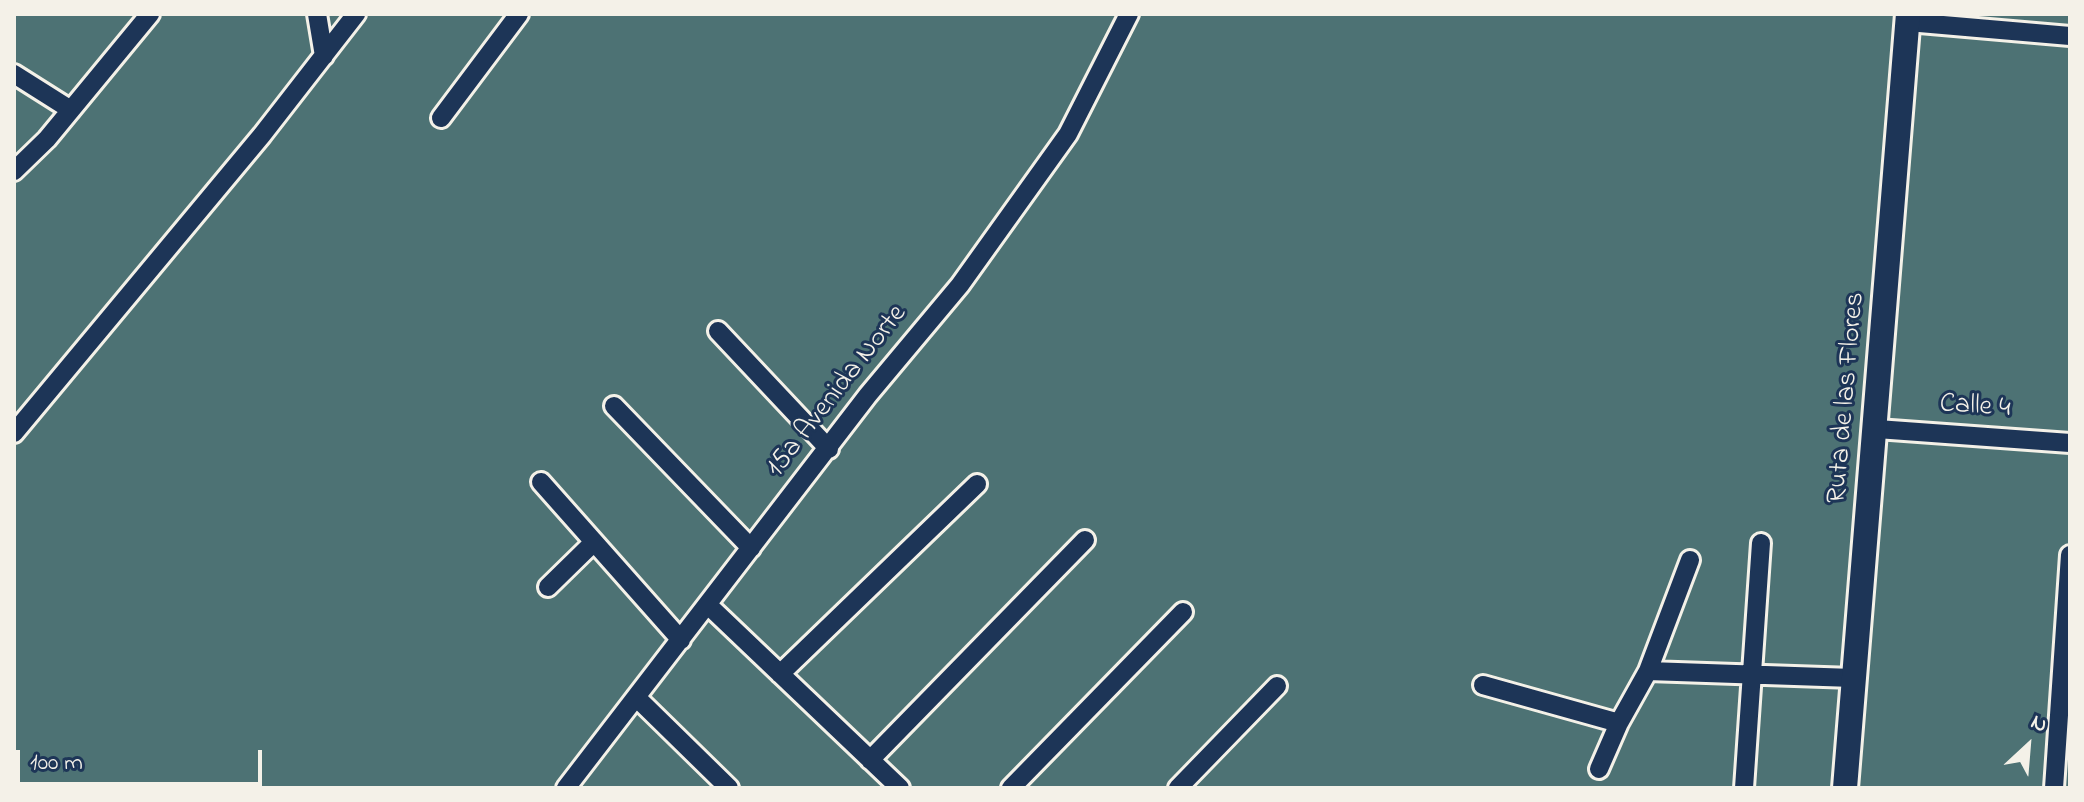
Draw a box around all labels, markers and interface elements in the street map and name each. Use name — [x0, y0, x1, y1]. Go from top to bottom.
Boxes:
street label: Ruta de las Flores — [1822, 291, 1874, 505]
street label: 15a Avenida Norte — [760, 299, 916, 485]
street label: Calle 4 — [1938, 389, 2012, 427]
north arrow — [1988, 706, 2068, 786]
text: N — [2025, 707, 2052, 742]
scale bar — [20, 734, 266, 784]
text: 100 m — [30, 746, 83, 781]

